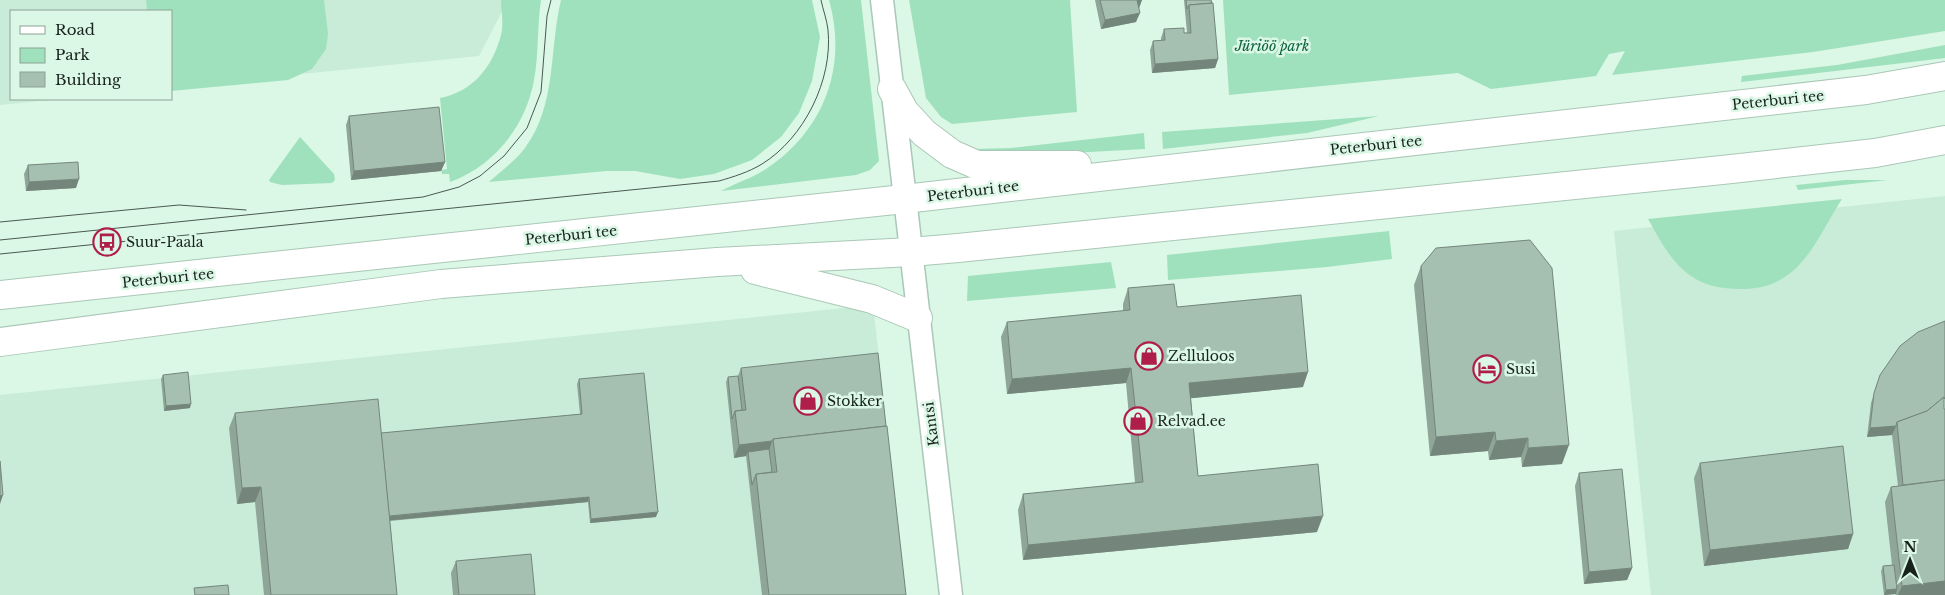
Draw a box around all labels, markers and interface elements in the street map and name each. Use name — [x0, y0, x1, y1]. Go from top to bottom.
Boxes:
legend — [10, 10, 172, 100]
text: Road — [55, 20, 95, 39]
park label: Jüriöö park — [1234, 37, 1309, 55]
text: Park — [55, 45, 91, 64]
text: Building — [55, 70, 122, 89]
street label: Peterburi tee — [1731, 86, 1825, 114]
street label: Peterburi tee — [1329, 131, 1423, 159]
street label: Peterburi tee — [926, 176, 1020, 206]
street label: Peterburi tee — [524, 221, 618, 249]
bus stop icon: Suur-Paala — [92, 227, 122, 257]
place label: Suur-Paala — [126, 233, 204, 251]
street label: Peterburi tee — [121, 264, 215, 292]
shop icon: Zelluloos — [1134, 341, 1164, 371]
place label: Zelluloos — [1168, 347, 1235, 365]
hotel icon: Susi — [1472, 354, 1502, 384]
place label: Susi — [1506, 360, 1536, 378]
shop icon: Stokker — [793, 386, 823, 416]
place label: Stokker — [827, 392, 882, 410]
street label: Kantsi — [919, 400, 943, 447]
shop icon: Relvad.ee — [1123, 406, 1153, 436]
place label: Relvad.ee — [1157, 412, 1226, 430]
north arrow — [1885, 535, 1935, 585]
text: N — [1903, 538, 1917, 556]

